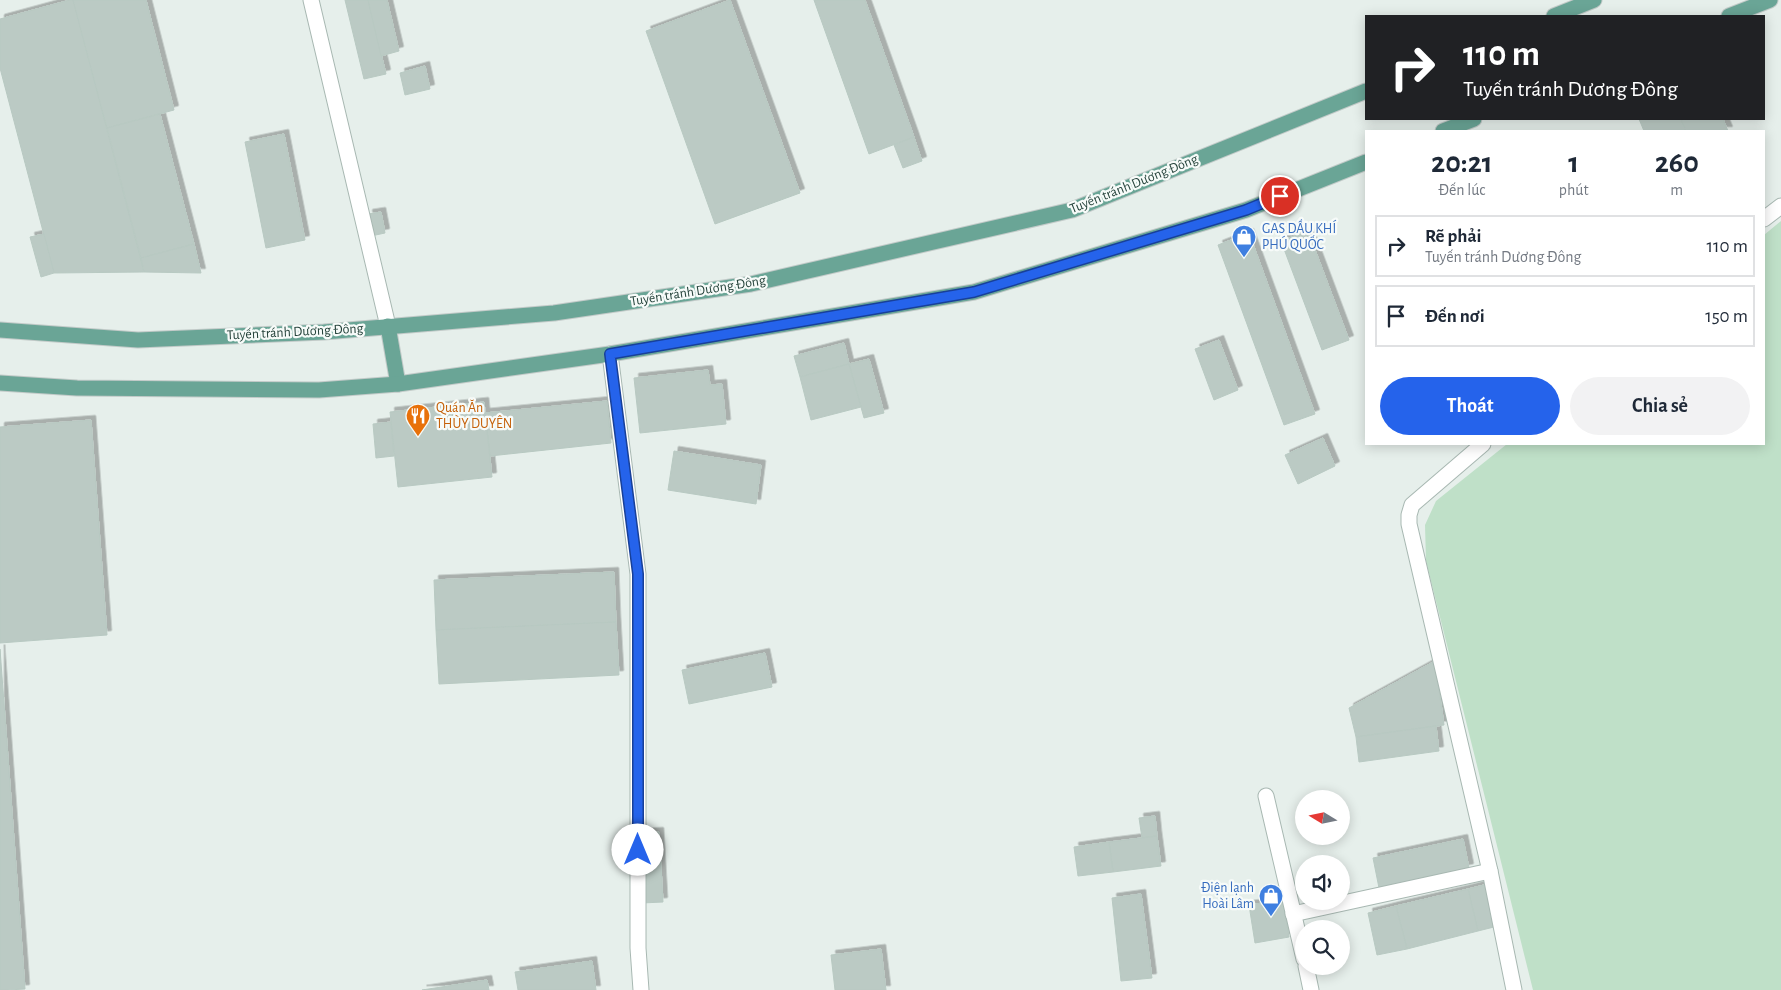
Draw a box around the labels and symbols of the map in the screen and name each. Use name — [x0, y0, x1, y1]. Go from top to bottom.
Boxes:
street label: Tuyến tránh Dương Đông — [1068, 151, 1200, 216]
pin — [1259, 175, 1301, 217]
place label: GAS DẦU KHÍ PHÚ QUỐC — [1262, 218, 1336, 252]
shop icon: GAS DẦU KHÍ PHÚ QUỐC — [1231, 224, 1257, 258]
street label: Tuyến tránh Dương Đông — [629, 272, 767, 309]
street label: Tuyến tránh Dương Đông — [226, 320, 364, 343]
place label: Quán Ăn THÙY DUYÊN — [436, 399, 512, 431]
restaurant icon: Quán Ăn THÙY DUYÊN — [405, 403, 431, 437]
north arrow — [1295, 790, 1350, 845]
position arrow — [611, 823, 663, 875]
place label: Điện lạnh Hoài Lâm — [1201, 881, 1254, 911]
shop icon: Điện lạnh Hoài Lâm — [1258, 883, 1284, 917]

